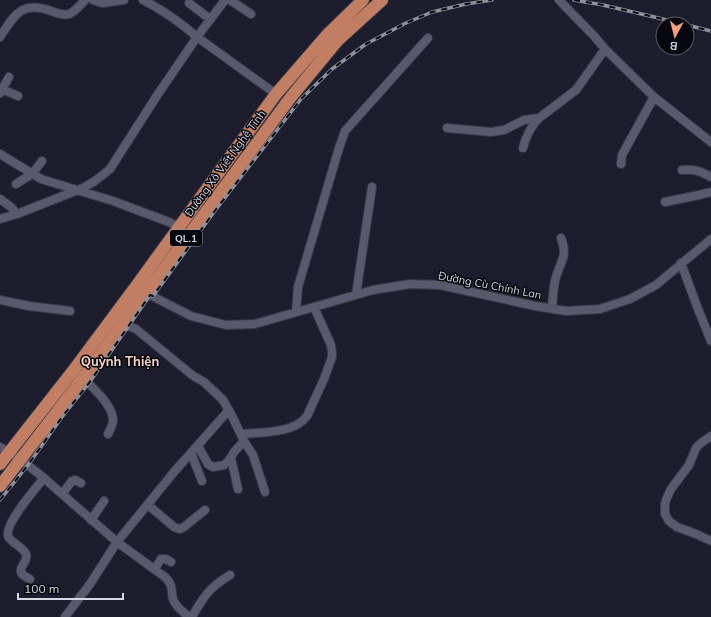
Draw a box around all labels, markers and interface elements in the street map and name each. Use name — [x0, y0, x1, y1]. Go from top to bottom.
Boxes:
north arrow — [655, 16, 695, 56]
text: B — [669, 38, 678, 53]
street label: Đường Xô Viết Nghệ Tĩnh — [182, 107, 268, 219]
road number: QL.1 — [170, 230, 202, 246]
street label: Đường Cù Chính Lan — [437, 268, 543, 302]
district label: Quỳnh Thiện — [81, 353, 159, 370]
scale bar — [18, 575, 123, 601]
text: 100 m — [24, 581, 59, 596]

